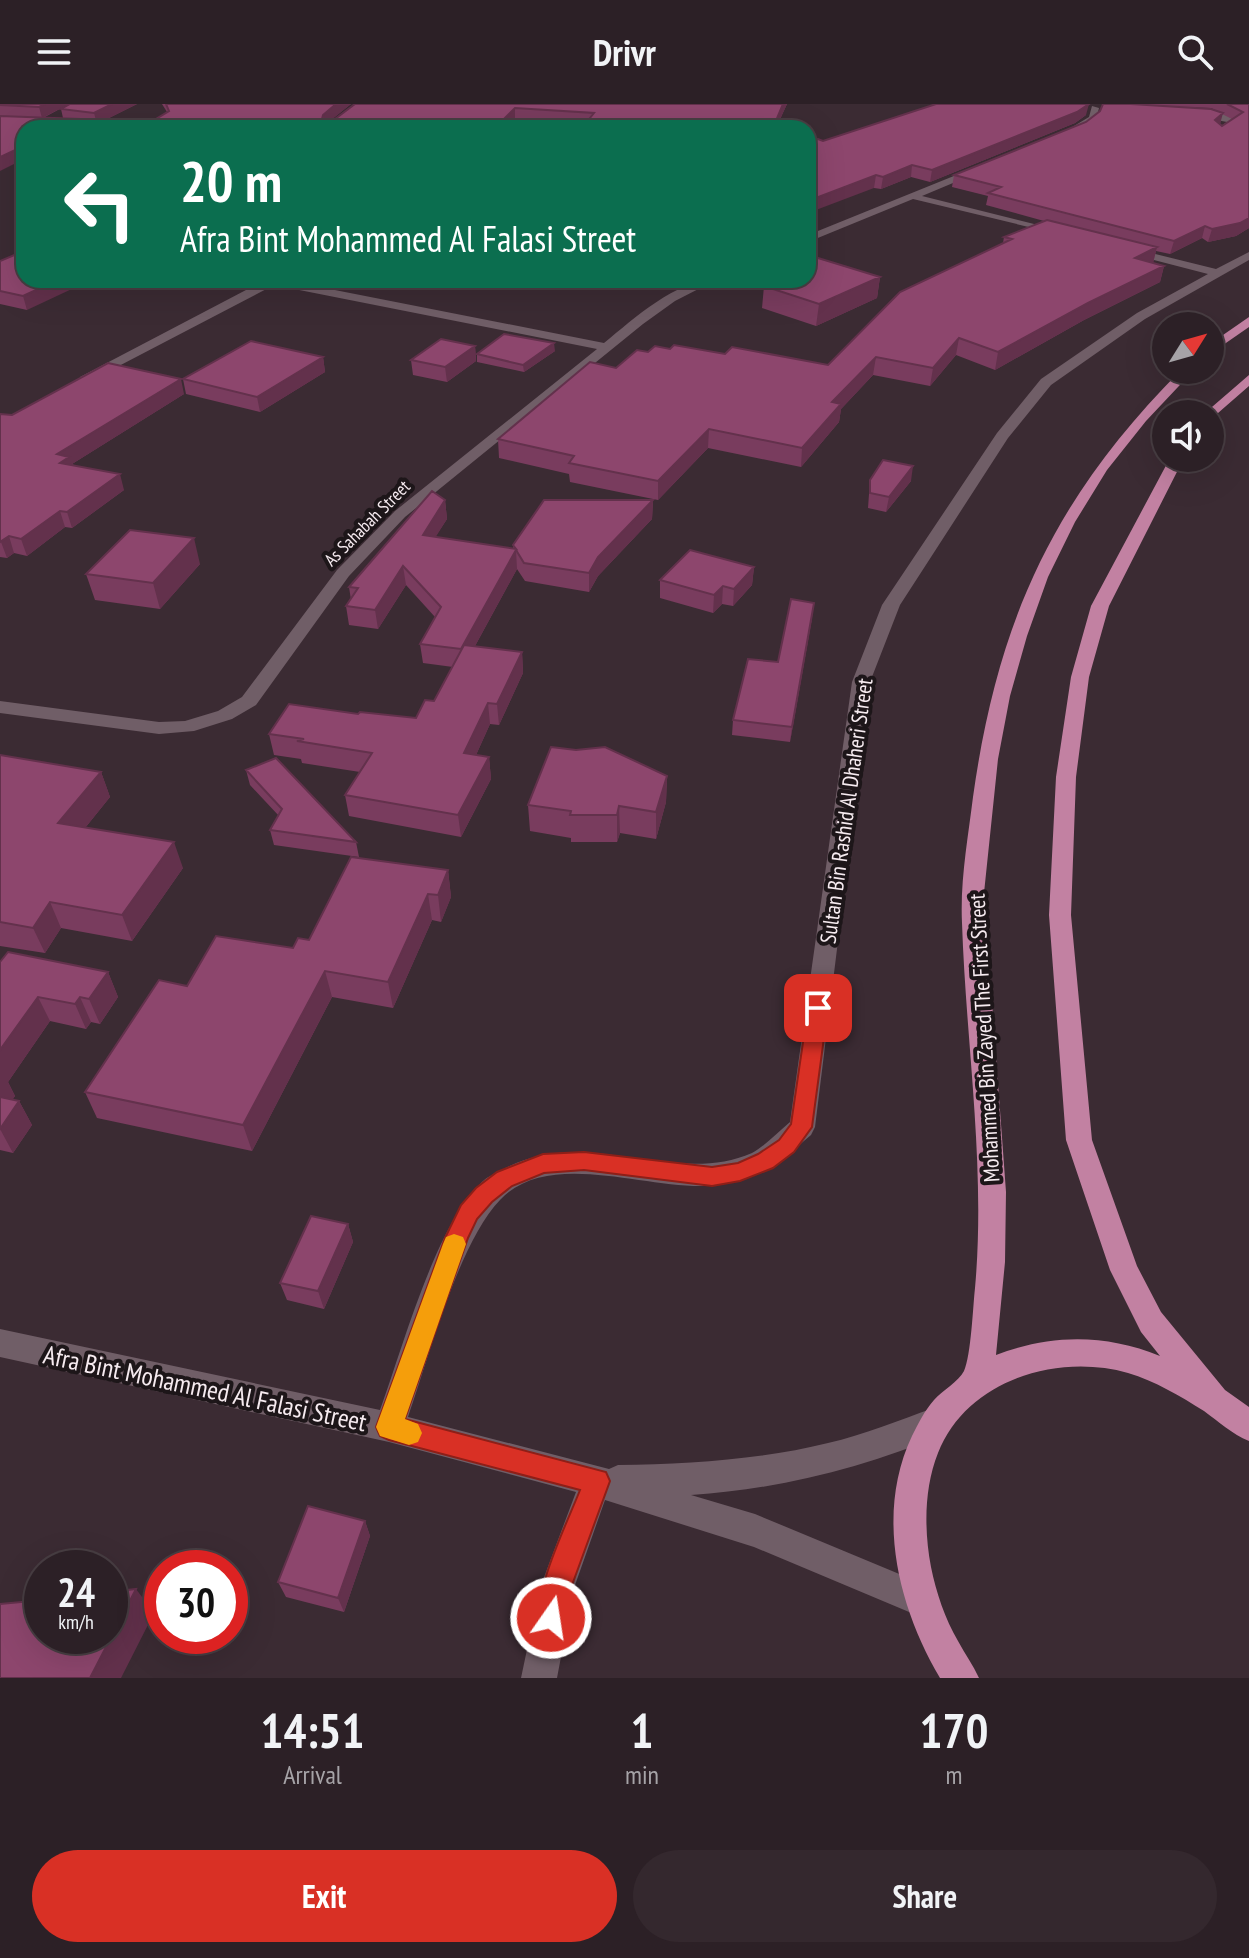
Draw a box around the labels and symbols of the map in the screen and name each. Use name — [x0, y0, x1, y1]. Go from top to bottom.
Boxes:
north arrow — [1152, 312, 1224, 384]
street label: As Sahabah Street — [319, 475, 415, 571]
street label: Sultan Bin Rashid Al Dhaheri Street — [814, 677, 878, 945]
street label: Mohammed Bin Zayed The First Street — [962, 893, 1006, 1183]
pin — [784, 974, 852, 1042]
street label: Afra Bint Mohammed Al Falasi Street — [40, 1338, 370, 1438]
speed limit sign: 30 — [144, 1550, 248, 1654]
position arrow — [509, 1576, 593, 1660]

